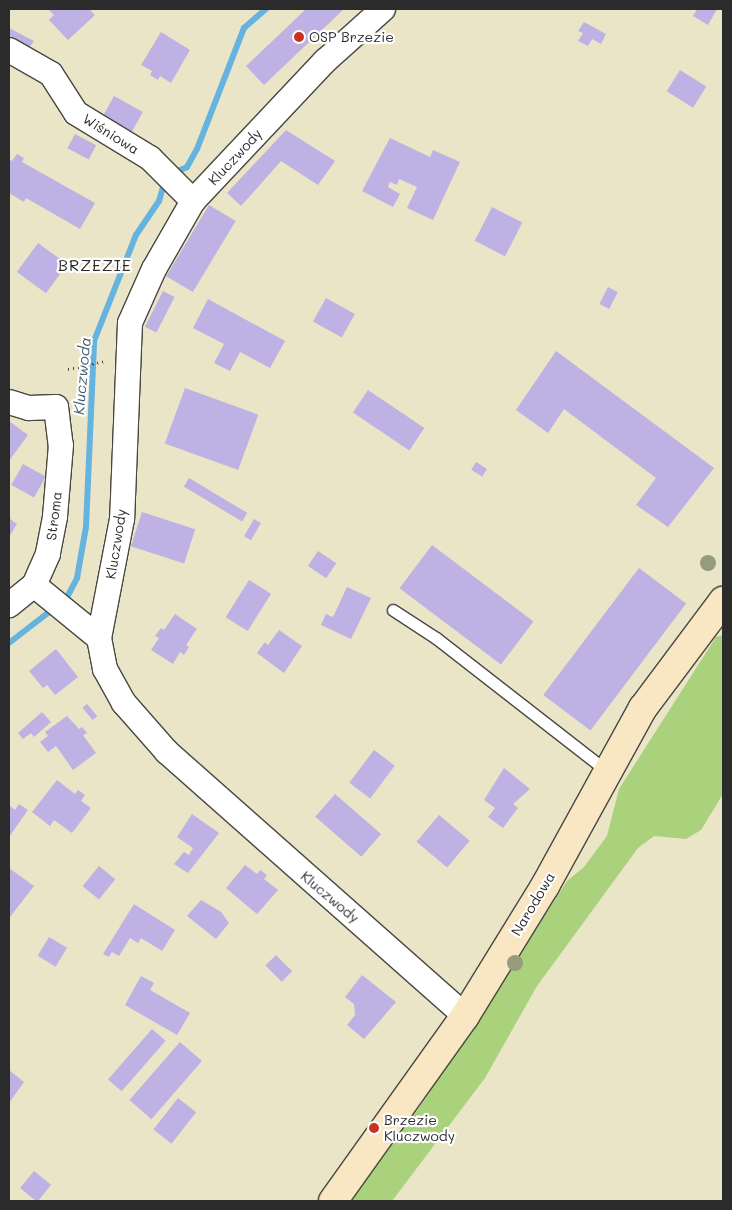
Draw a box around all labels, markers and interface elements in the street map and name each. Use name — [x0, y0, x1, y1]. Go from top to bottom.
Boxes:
place label: OSP Brzezie — [309, 29, 394, 45]
marker: OSP Brzezie — [293, 31, 305, 43]
street label: Wiśniowa — [80, 110, 142, 158]
street label: Kluczwody — [205, 125, 265, 189]
district label: BRZEZIE — [57, 255, 133, 275]
water label: Kluczwoda — [70, 337, 94, 415]
street label: Stroma — [43, 491, 65, 541]
street label: Kluczwody — [102, 508, 130, 580]
street label: Kluczwody — [297, 868, 363, 926]
street label: Narodowa — [507, 869, 559, 939]
place label: Brzezie Kluczwody — [384, 1112, 455, 1144]
marker: Brzezie Kluczwody — [368, 1122, 380, 1134]

